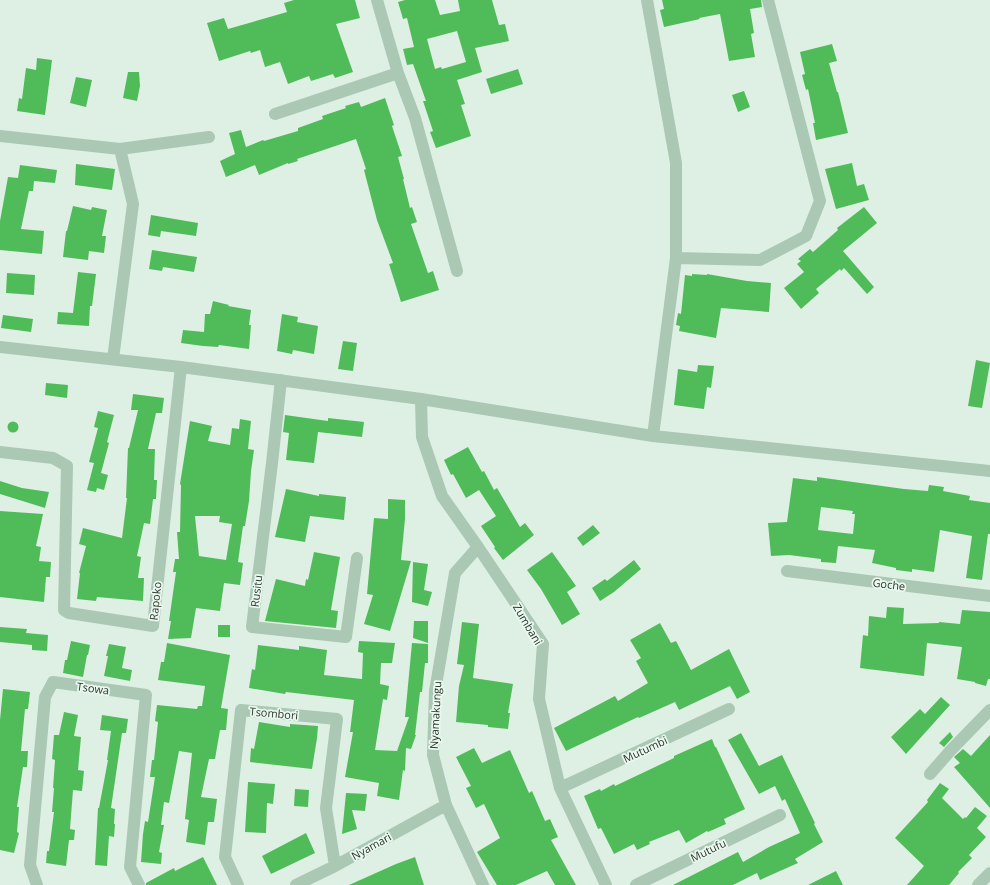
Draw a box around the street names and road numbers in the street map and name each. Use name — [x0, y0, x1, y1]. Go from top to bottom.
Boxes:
street label: Rusitu — [247, 574, 265, 608]
street label: Goche — [872, 575, 906, 593]
street label: Rapoko — [146, 581, 165, 621]
street label: Zumbani — [510, 601, 546, 647]
street label: Tsowa — [76, 678, 110, 698]
street label: Nyamakungu — [426, 681, 444, 749]
street label: Tsombori — [249, 703, 299, 723]
street label: Mutumbi — [621, 732, 669, 766]
street label: Nyamari — [348, 829, 394, 863]
street label: Mutufu — [688, 835, 728, 865]

